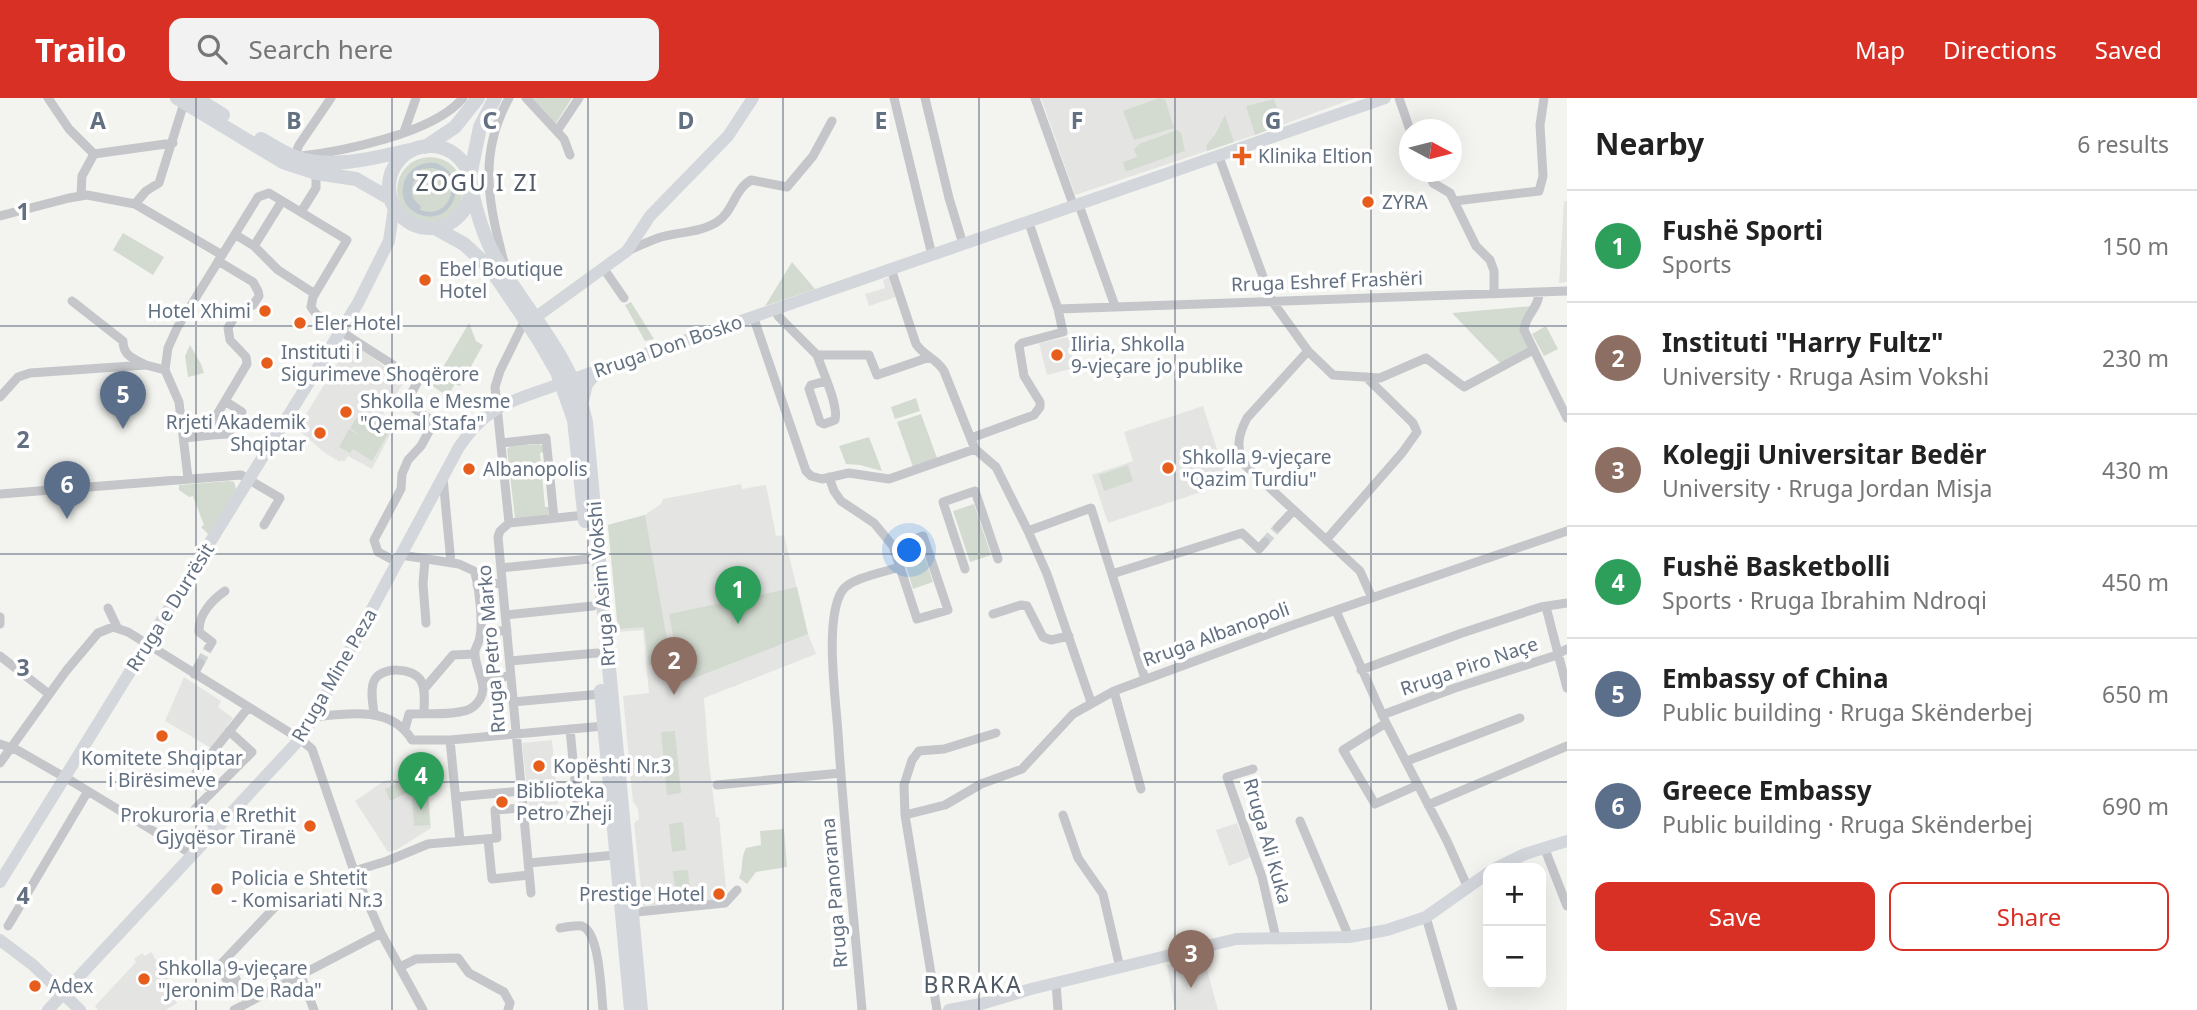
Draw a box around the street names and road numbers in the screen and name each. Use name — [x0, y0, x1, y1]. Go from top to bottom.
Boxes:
street label: Rruga Eshref Frashëri — [1231, 265, 1423, 297]
street label: Rruga Don Bosko — [590, 308, 746, 384]
street label: Rruga Asim Vokshi — [581, 500, 621, 668]
street label: Rruga e Durrësit — [120, 538, 220, 676]
street label: Rruga Petro Marko — [471, 564, 511, 734]
street label: Rruga Albanopoli — [1139, 595, 1293, 673]
street label: Rruga Mine Peza — [285, 604, 383, 746]
street label: Rruga Piro Naçe — [1397, 630, 1541, 702]
street label: Rruga Ali Kuka — [1238, 775, 1298, 907]
street label: Rruga Panorama — [814, 817, 854, 969]

